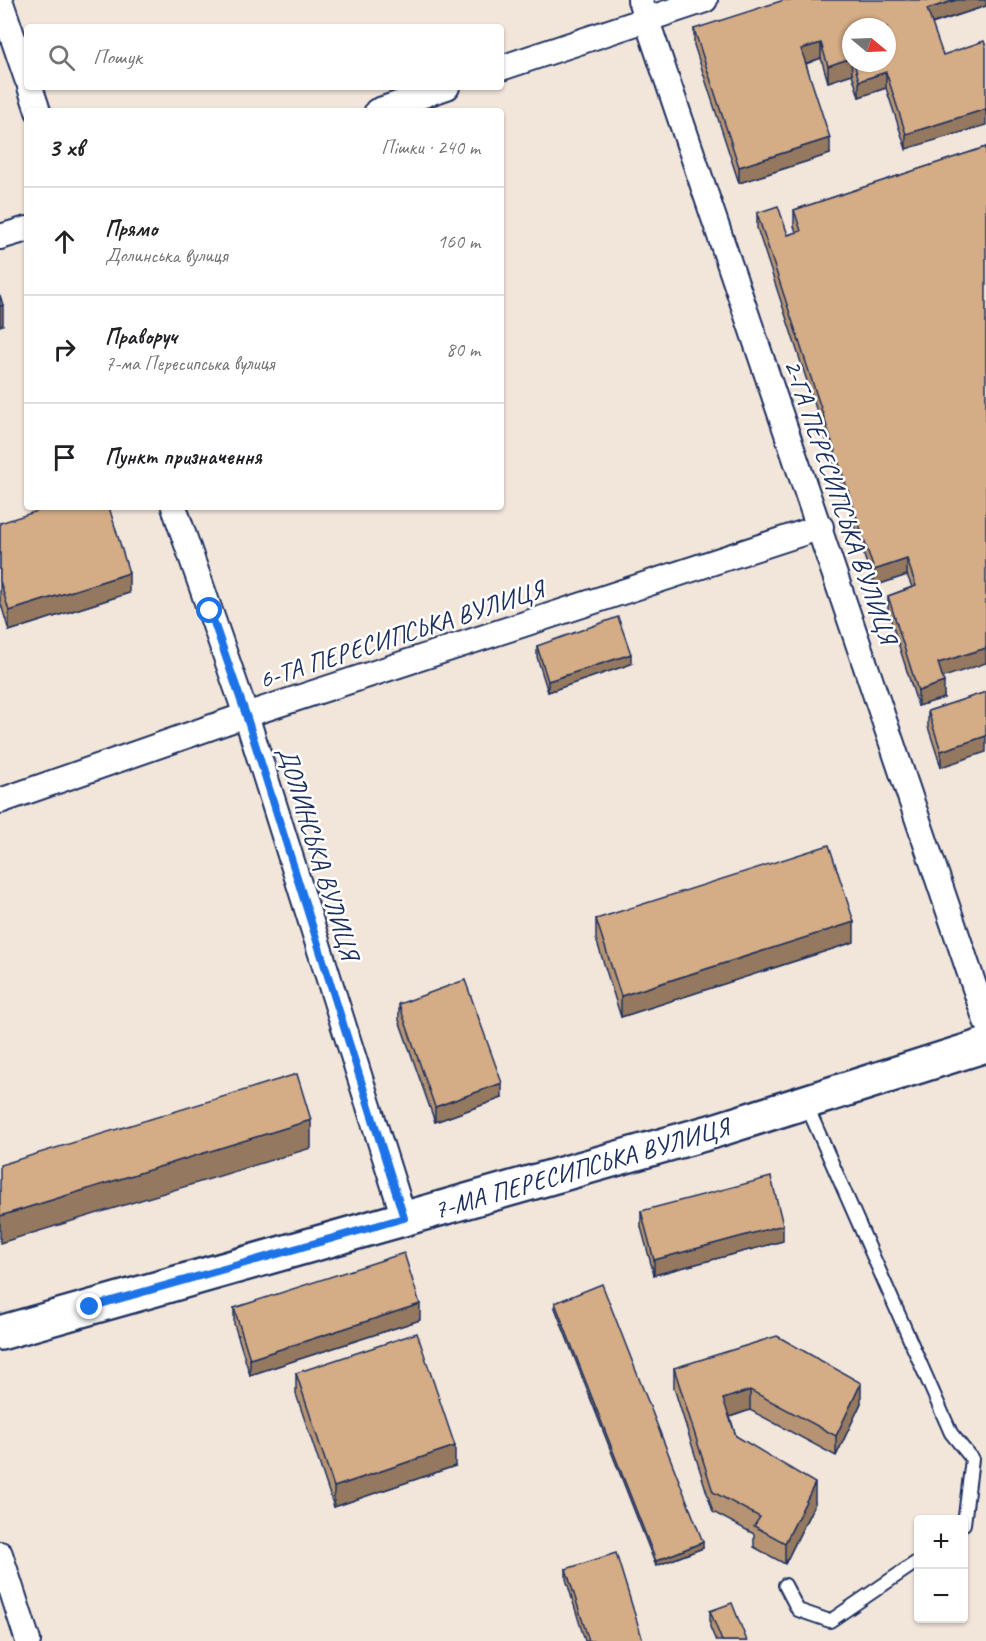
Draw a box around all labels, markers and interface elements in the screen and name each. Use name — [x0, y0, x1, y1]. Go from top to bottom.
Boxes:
north arrow — [842, 18, 896, 72]
search box — [24, 24, 504, 90]
icon: search — [45, 41, 78, 74]
text: Пошук — [93, 43, 142, 71]
text: 3 хв — [48, 131, 83, 164]
text: Пішки · 240 m — [381, 135, 480, 160]
text: Прямо — [105, 215, 157, 243]
icon: ahead — [48, 225, 81, 258]
text: 160 m — [437, 229, 480, 254]
text: Долинська вулиця — [105, 243, 228, 268]
text: Праворуч — [105, 323, 177, 351]
icon: right — [48, 333, 81, 366]
text: 80 m — [446, 337, 480, 362]
text: 7-ма Пересипська вулиця — [105, 351, 274, 376]
street label: 2-ГА ПЕРЕСИПСЬКА ВУЛИЦЯ — [776, 355, 906, 651]
icon: arrive — [48, 441, 81, 474]
text: Пункт призначення — [105, 443, 262, 471]
street label: 6-ТА ПЕРЕСИПСЬКА ВУЛИЦЯ — [255, 572, 551, 696]
route start — [196, 597, 222, 623]
street label: ДОЛИНСЬКА ВУЛИЦЯ — [270, 743, 368, 968]
street label: 7-МА ПЕРЕСИПСЬКА ВУЛИЦЯ — [430, 1109, 736, 1226]
route end — [76, 1293, 102, 1319]
map controls — [914, 1515, 968, 1623]
button: + — [914, 1515, 968, 1569]
button: − — [914, 1569, 968, 1623]

